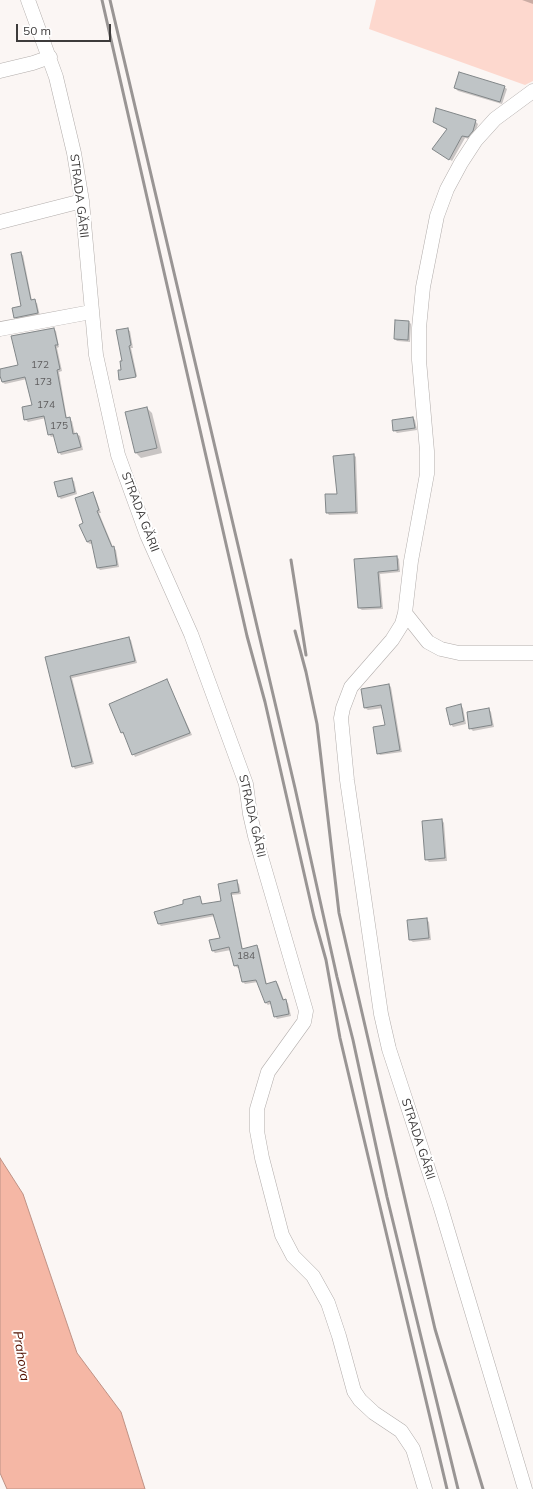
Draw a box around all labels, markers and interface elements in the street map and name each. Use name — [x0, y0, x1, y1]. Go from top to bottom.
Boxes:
scale bar — [18, 16, 113, 42]
text: 50 m — [23, 23, 51, 38]
street label: STRADA GĂRII — [67, 153, 91, 239]
house number: 172 — [31, 359, 49, 371]
house number: 173 — [34, 376, 52, 388]
house number: 174 — [37, 399, 55, 411]
house number: 175 — [50, 420, 68, 432]
street label: STRADA GĂRII — [118, 470, 162, 554]
street label: STRADA GĂRII — [235, 773, 269, 859]
house number: 184 — [237, 950, 255, 962]
street label: STRADA GĂRII — [398, 1097, 438, 1181]
water label: Prahova — [9, 1330, 33, 1382]

